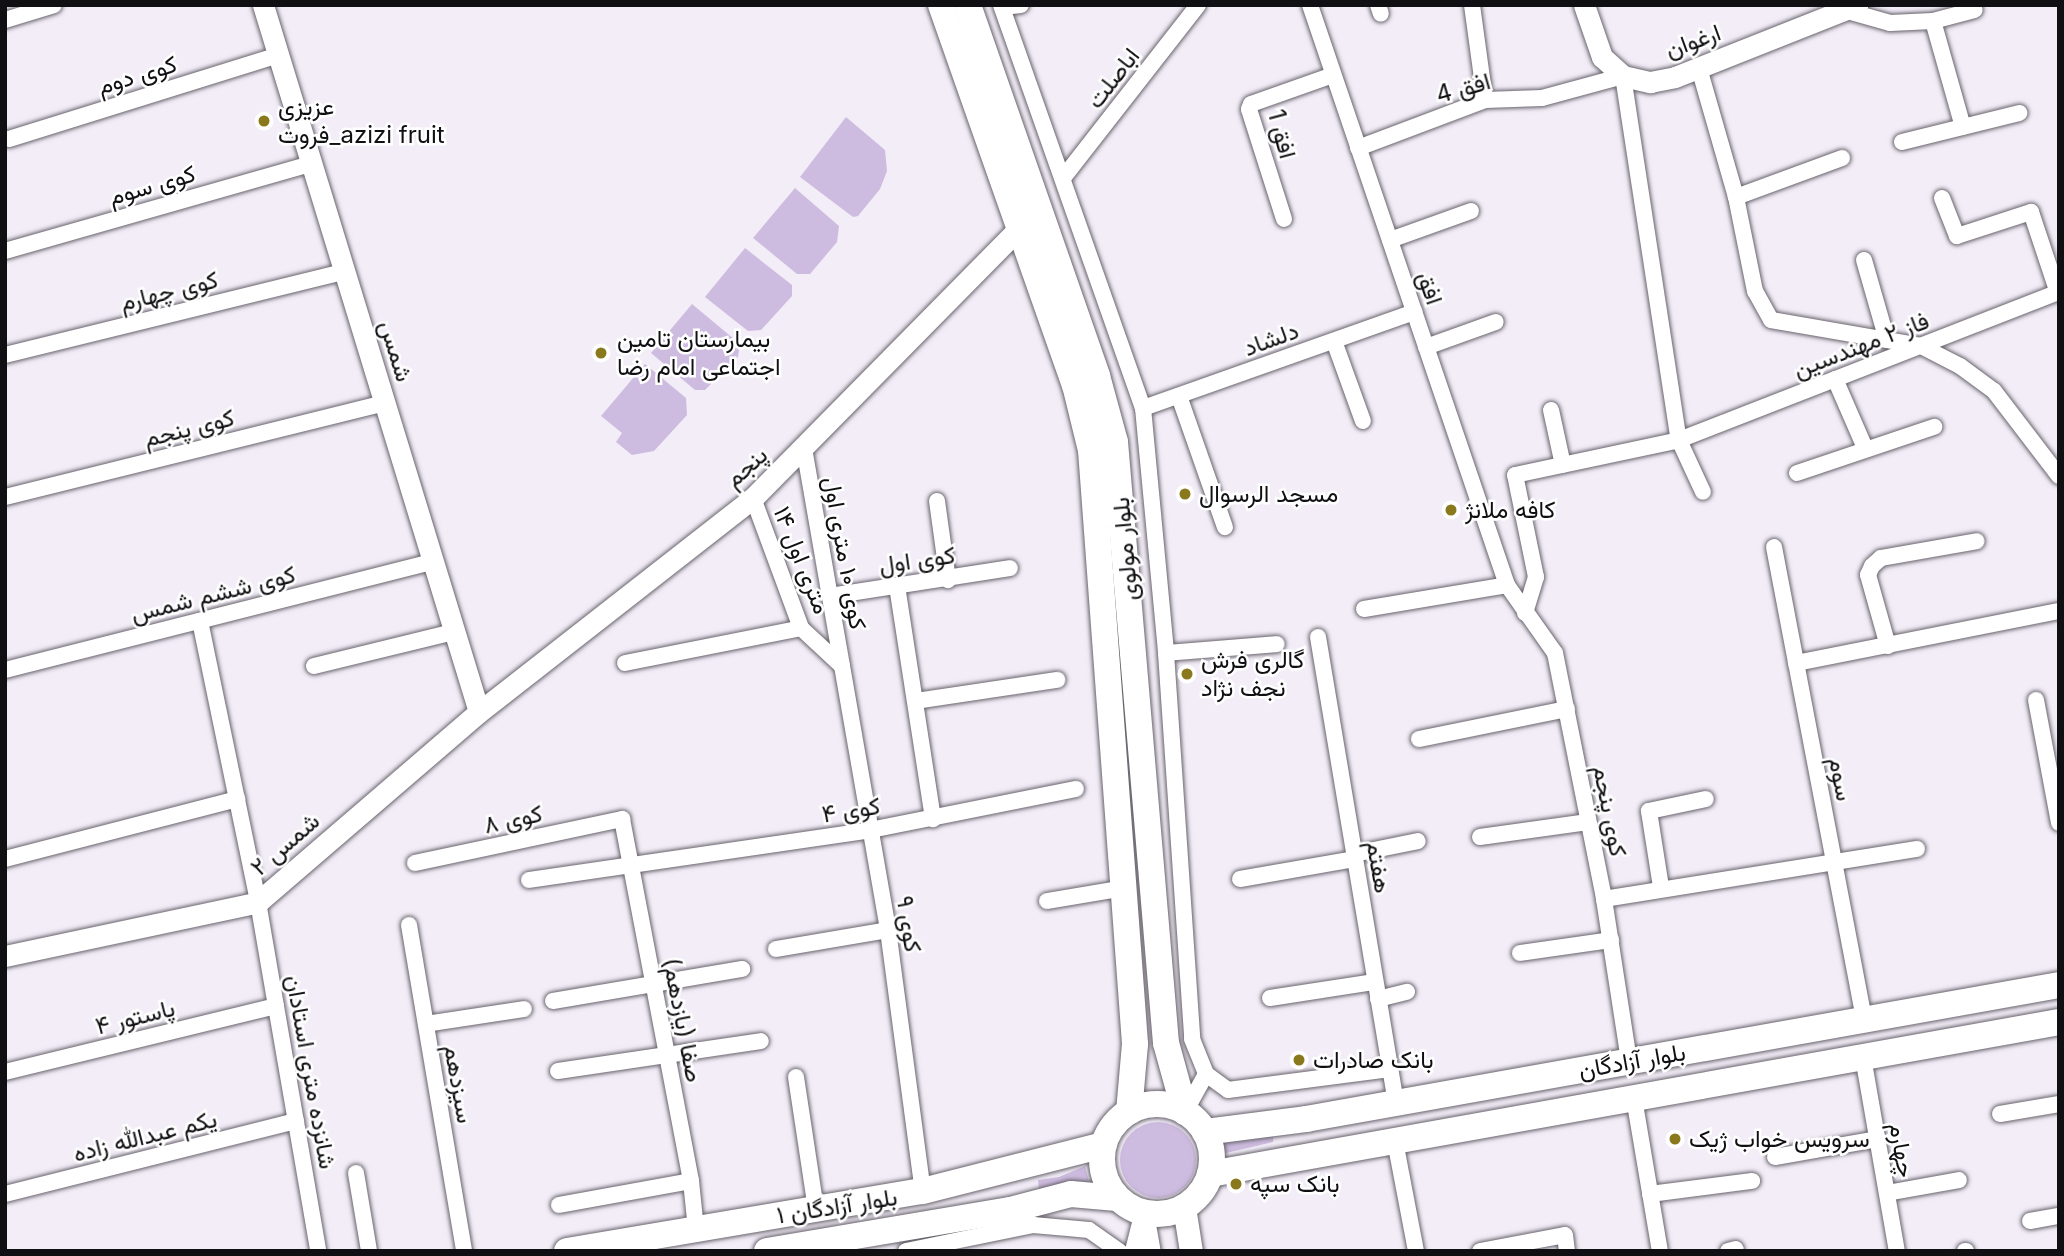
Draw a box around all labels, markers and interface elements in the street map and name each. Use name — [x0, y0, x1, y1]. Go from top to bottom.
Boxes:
street label: ارغوان — [1661, 18, 1725, 64]
street label: اباصلت — [1080, 42, 1146, 114]
street label: کوی دوم — [94, 49, 180, 101]
street label: افق 4 — [1432, 67, 1494, 109]
place label: عزیزی فروت_azizi fruit — [278, 93, 445, 149]
street label: افق 1 — [1262, 106, 1302, 162]
marker: عزیزی فروت_azizi fruit — [256, 113, 272, 129]
street label: کوی سوم — [105, 159, 199, 211]
street label: کوی چهارم — [117, 265, 221, 317]
street label: افق — [1411, 268, 1449, 308]
street label: فاز ۲ مهندسین — [1789, 306, 1933, 384]
street label: دلشاد — [1240, 316, 1302, 362]
street label: شمس — [373, 317, 419, 385]
place label: بیمارستان تامین اجتماعی امام رضا — [617, 325, 780, 381]
marker: بیمارستان تامین اجتماعی امام رضا — [591, 343, 611, 363]
street label: کوی پنجم — [141, 403, 237, 453]
street label: پنجم — [719, 441, 773, 493]
street label: کوی ۱۰ متری اول — [817, 474, 873, 632]
place label: مسجد الرسوال — [1199, 480, 1338, 508]
marker: مسجد الرسوال — [1177, 486, 1193, 502]
street label: بلوار مولوی — [1106, 496, 1144, 602]
place label: کافه ملانژ — [1465, 496, 1555, 524]
street label: ۱۴ متری اول — [767, 502, 837, 618]
marker: کافه ملانژ — [1443, 502, 1459, 518]
street label: کوی اول — [877, 540, 957, 580]
street label: کوی ششم شمس — [128, 560, 298, 628]
place label: گالری فرش نجف نژاد — [1201, 646, 1305, 702]
marker: گالری فرش نجف نژاد — [1179, 666, 1195, 682]
street label: سوم — [1823, 755, 1859, 803]
street label: کوی پنجم — [1587, 763, 1633, 859]
street label: کوی ۴ — [820, 791, 882, 829]
street label: کوی ۸ — [481, 799, 545, 839]
street label: شمس ۲ — [245, 806, 325, 882]
street label: هفتم — [1360, 839, 1398, 895]
street label: کوی ۹ — [890, 894, 928, 954]
street label: صفا (یازدهم) — [657, 955, 709, 1085]
street label: شانزده متری استادان — [280, 973, 342, 1171]
street label: پاستور ۴ — [92, 993, 178, 1041]
street label: بلوار آزادگان — [1576, 1037, 1688, 1085]
street label: سیزدهم — [438, 1042, 480, 1126]
place label: بانک صادرات — [1313, 1046, 1434, 1074]
marker: بانک صادرات — [1291, 1052, 1307, 1068]
street label: یکم عبدالله زاده — [70, 1104, 220, 1168]
street label: چهارم — [1883, 1120, 1921, 1180]
place label: سرویس خواب ژیک — [1689, 1125, 1870, 1153]
marker: سرویس خواب ژیک — [1667, 1131, 1683, 1147]
place label: بانک سپه — [1250, 1170, 1340, 1198]
marker: بانک سپه — [1228, 1176, 1244, 1192]
street label: بلوار آزادگان ۱ — [775, 1182, 899, 1230]

